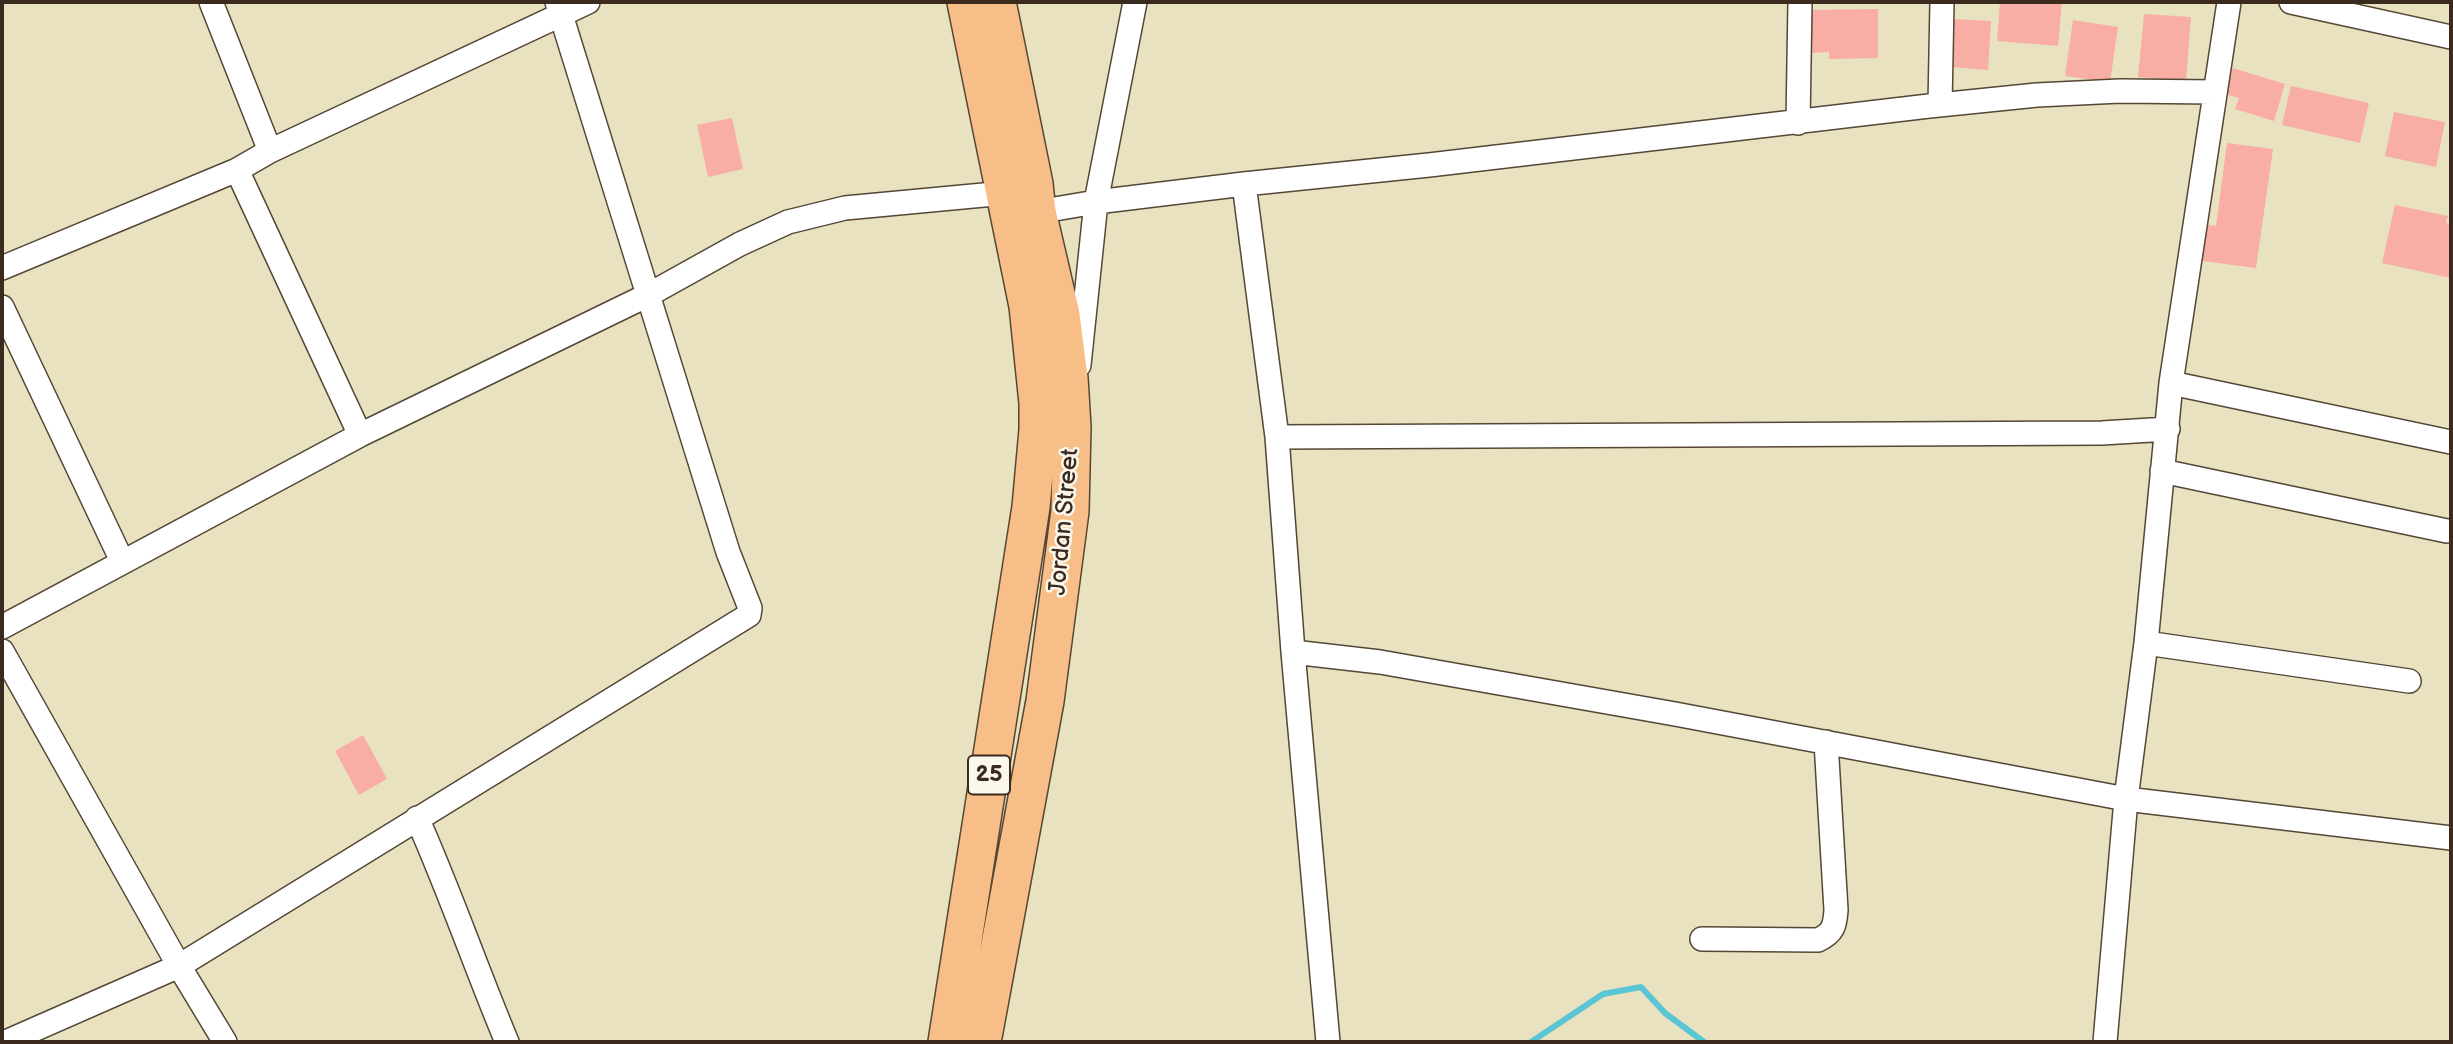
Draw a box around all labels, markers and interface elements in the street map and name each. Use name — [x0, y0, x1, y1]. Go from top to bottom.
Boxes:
street label: Jordan Street — [1044, 447, 1086, 597]
road number: 25 — [968, 755, 1010, 794]

